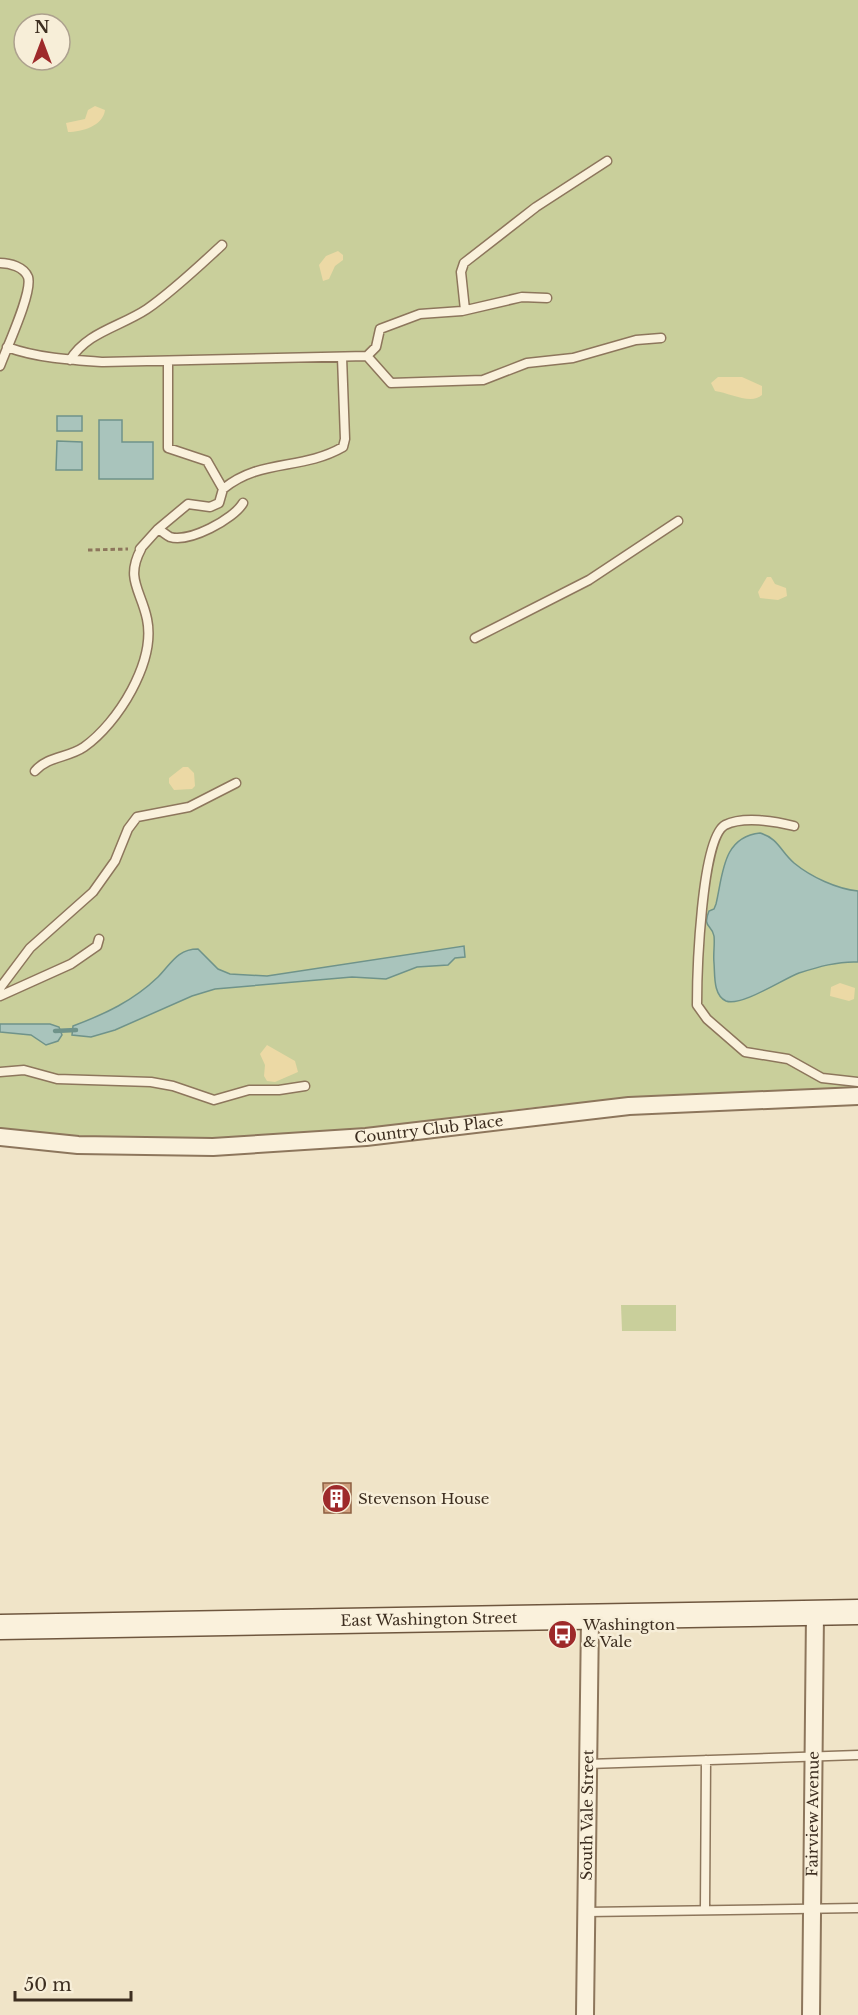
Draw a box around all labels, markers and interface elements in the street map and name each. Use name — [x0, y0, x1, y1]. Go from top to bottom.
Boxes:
north arrow — [12, 12, 72, 72]
text: N — [34, 17, 50, 37]
street label: Country Club Place — [354, 1111, 504, 1147]
building icon: Stevenson House — [321, 1483, 353, 1515]
place label: Stevenson House — [358, 1489, 489, 1508]
street label: East Washington Street — [340, 1608, 518, 1630]
place label: Washington & Vale — [582, 1615, 675, 1651]
bus stop icon: Washington & Vale — [546, 1618, 578, 1650]
street label: South Vale Street — [577, 1749, 597, 1881]
street label: Fairview Avenue — [802, 1751, 823, 1877]
scale bar — [15, 1964, 130, 2002]
text: 50 m — [24, 1974, 72, 1996]

